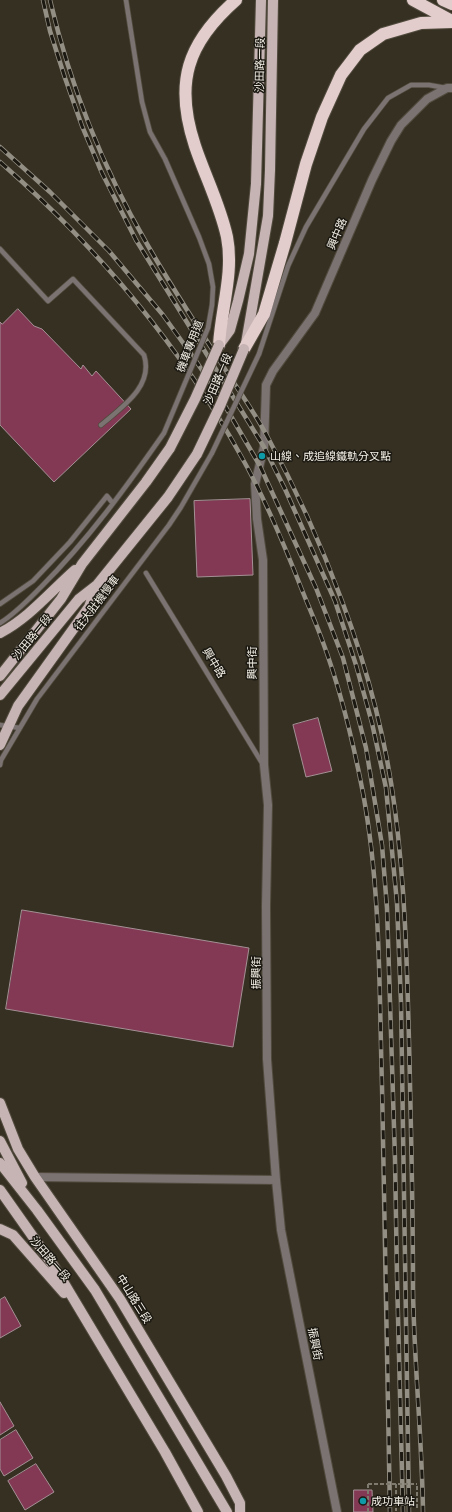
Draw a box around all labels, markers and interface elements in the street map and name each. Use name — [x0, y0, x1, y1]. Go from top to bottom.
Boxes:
street label: 沙田路一段 — [253, 37, 267, 93]
street label: 興中路 — [324, 216, 350, 252]
street label: 機車專用道 — [174, 318, 206, 374]
street label: 沙田路一段 — [201, 351, 235, 407]
place label: 山線、成追線鐵軌分叉點 — [270, 449, 391, 463]
marker: 山線、成追線鐵軌分叉點 — [257, 451, 267, 461]
street label: 往大肚機慢車 — [72, 573, 122, 633]
street label: 沙田路一段 — [10, 611, 54, 663]
street label: 興中路 — [200, 645, 228, 681]
street label: 興中街 — [245, 647, 259, 679]
street label: 振興街 — [249, 957, 263, 989]
street label: 沙田路一段 — [27, 1234, 73, 1284]
street label: 中山路三段 — [114, 1272, 154, 1326]
street label: 振興街 — [305, 1327, 325, 1361]
place label: 成功車站 — [371, 1494, 415, 1508]
marker: 成功車站 — [358, 1496, 368, 1506]

